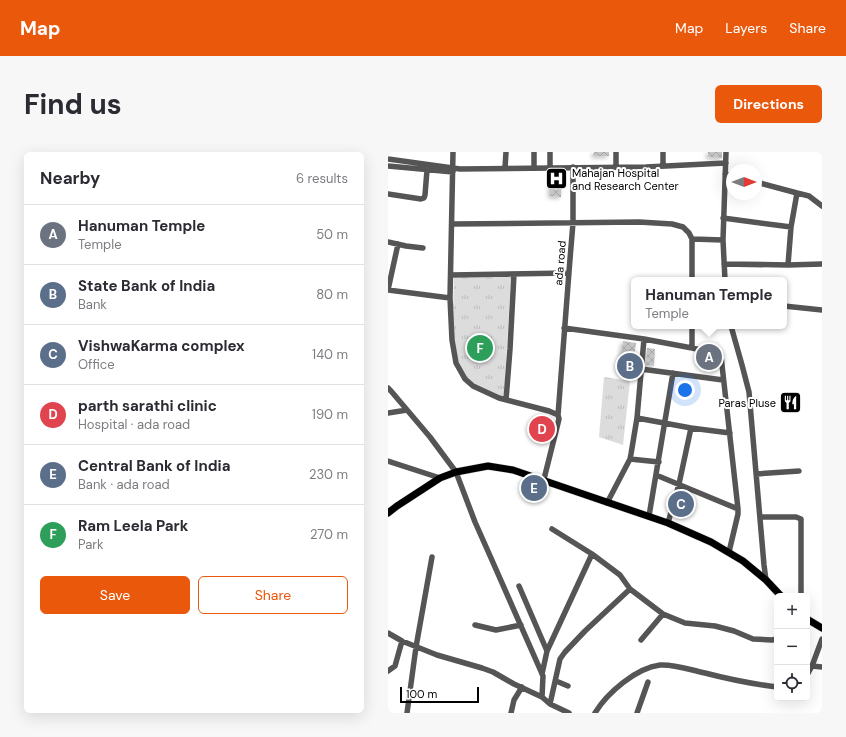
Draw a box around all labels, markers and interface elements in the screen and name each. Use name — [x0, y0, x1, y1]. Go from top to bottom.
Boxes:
text: Map — [20, 16, 60, 41]
text: Map — [675, 19, 703, 37]
text: Layers — [725, 19, 767, 37]
text: Share — [789, 19, 826, 37]
button: Directions — [715, 85, 822, 123]
text: Find us — [24, 86, 122, 123]
north arrow — [726, 164, 762, 200]
hospital icon: Mahajan Hospital and Research Center — [543, 166, 569, 192]
place label: Mahajan Hospital and Research Center — [572, 166, 679, 193]
text: Nearby — [40, 167, 100, 189]
text: 6 results — [296, 170, 348, 187]
text: Hanuman Temple — [78, 216, 205, 236]
text: A — [48, 226, 58, 243]
text: 50 m — [316, 226, 348, 243]
text: Temple — [78, 236, 122, 253]
street label: ada road — [551, 240, 569, 286]
text: State Bank of India — [78, 276, 215, 296]
popup — [631, 277, 787, 329]
text: Hanuman Temple — [645, 285, 773, 305]
text: B — [49, 286, 57, 303]
text: 80 m — [316, 286, 348, 303]
text: Bank — [78, 296, 107, 313]
text: Temple — [645, 305, 689, 322]
pin: F — [467, 333, 493, 363]
text: VishwaKarma complex — [78, 336, 245, 356]
pin: A — [696, 342, 722, 372]
text: C — [48, 346, 58, 363]
text: 140 m — [312, 346, 348, 363]
pin: B — [617, 351, 643, 381]
text: Office — [78, 356, 115, 373]
your location — [675, 380, 695, 400]
restaurant icon: Paras Pluse — [778, 390, 804, 416]
text: parth sarathi clinic — [78, 396, 217, 416]
place label: Paras Pluse — [718, 396, 776, 410]
text: D — [48, 406, 58, 423]
text: 190 m — [312, 406, 348, 423]
pin: D — [529, 414, 555, 444]
text: Hospital · ada road — [78, 416, 190, 433]
text: Central Bank of India — [78, 456, 230, 476]
text: E — [49, 466, 57, 483]
text: 230 m — [309, 466, 348, 483]
pin: E — [521, 473, 547, 503]
text: Bank · ada road — [78, 476, 170, 493]
pin: C — [668, 489, 694, 519]
text: Ram Leela Park — [78, 516, 188, 536]
text: F — [49, 526, 57, 543]
text: 270 m — [310, 526, 348, 543]
text: Park — [78, 536, 104, 553]
button: Save — [40, 576, 190, 614]
button: Share — [198, 576, 348, 614]
map controls — [774, 593, 810, 701]
button: + — [774, 593, 810, 629]
button: − — [774, 629, 810, 665]
button: locate — [774, 665, 810, 701]
scale bar — [400, 685, 479, 704]
text: 100 m — [406, 687, 437, 701]

